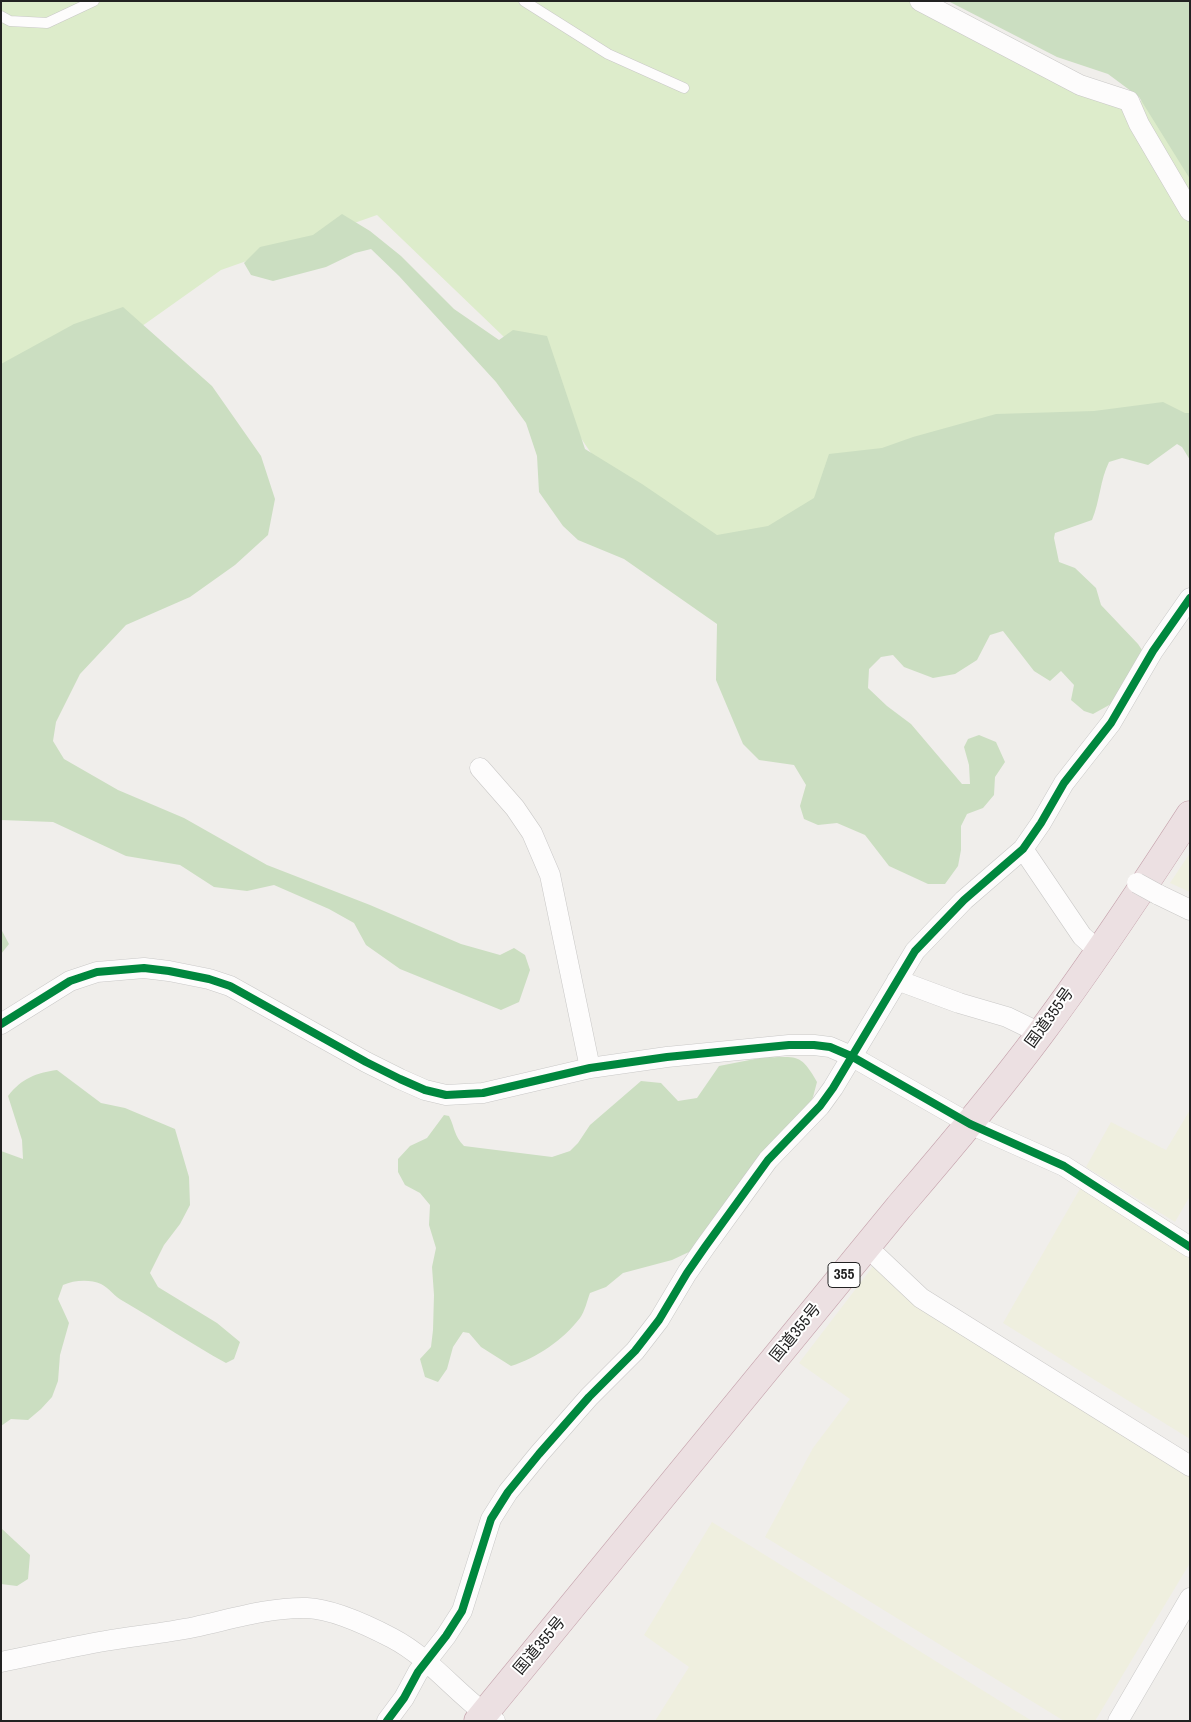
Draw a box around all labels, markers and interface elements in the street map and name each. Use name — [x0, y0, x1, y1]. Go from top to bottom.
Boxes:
street label: 国道355号 — [1022, 984, 1078, 1052]
road number: 355 — [828, 1262, 860, 1288]
street label: 国道355号 — [767, 1300, 825, 1366]
street label: 国道355号 — [510, 1613, 570, 1679]

